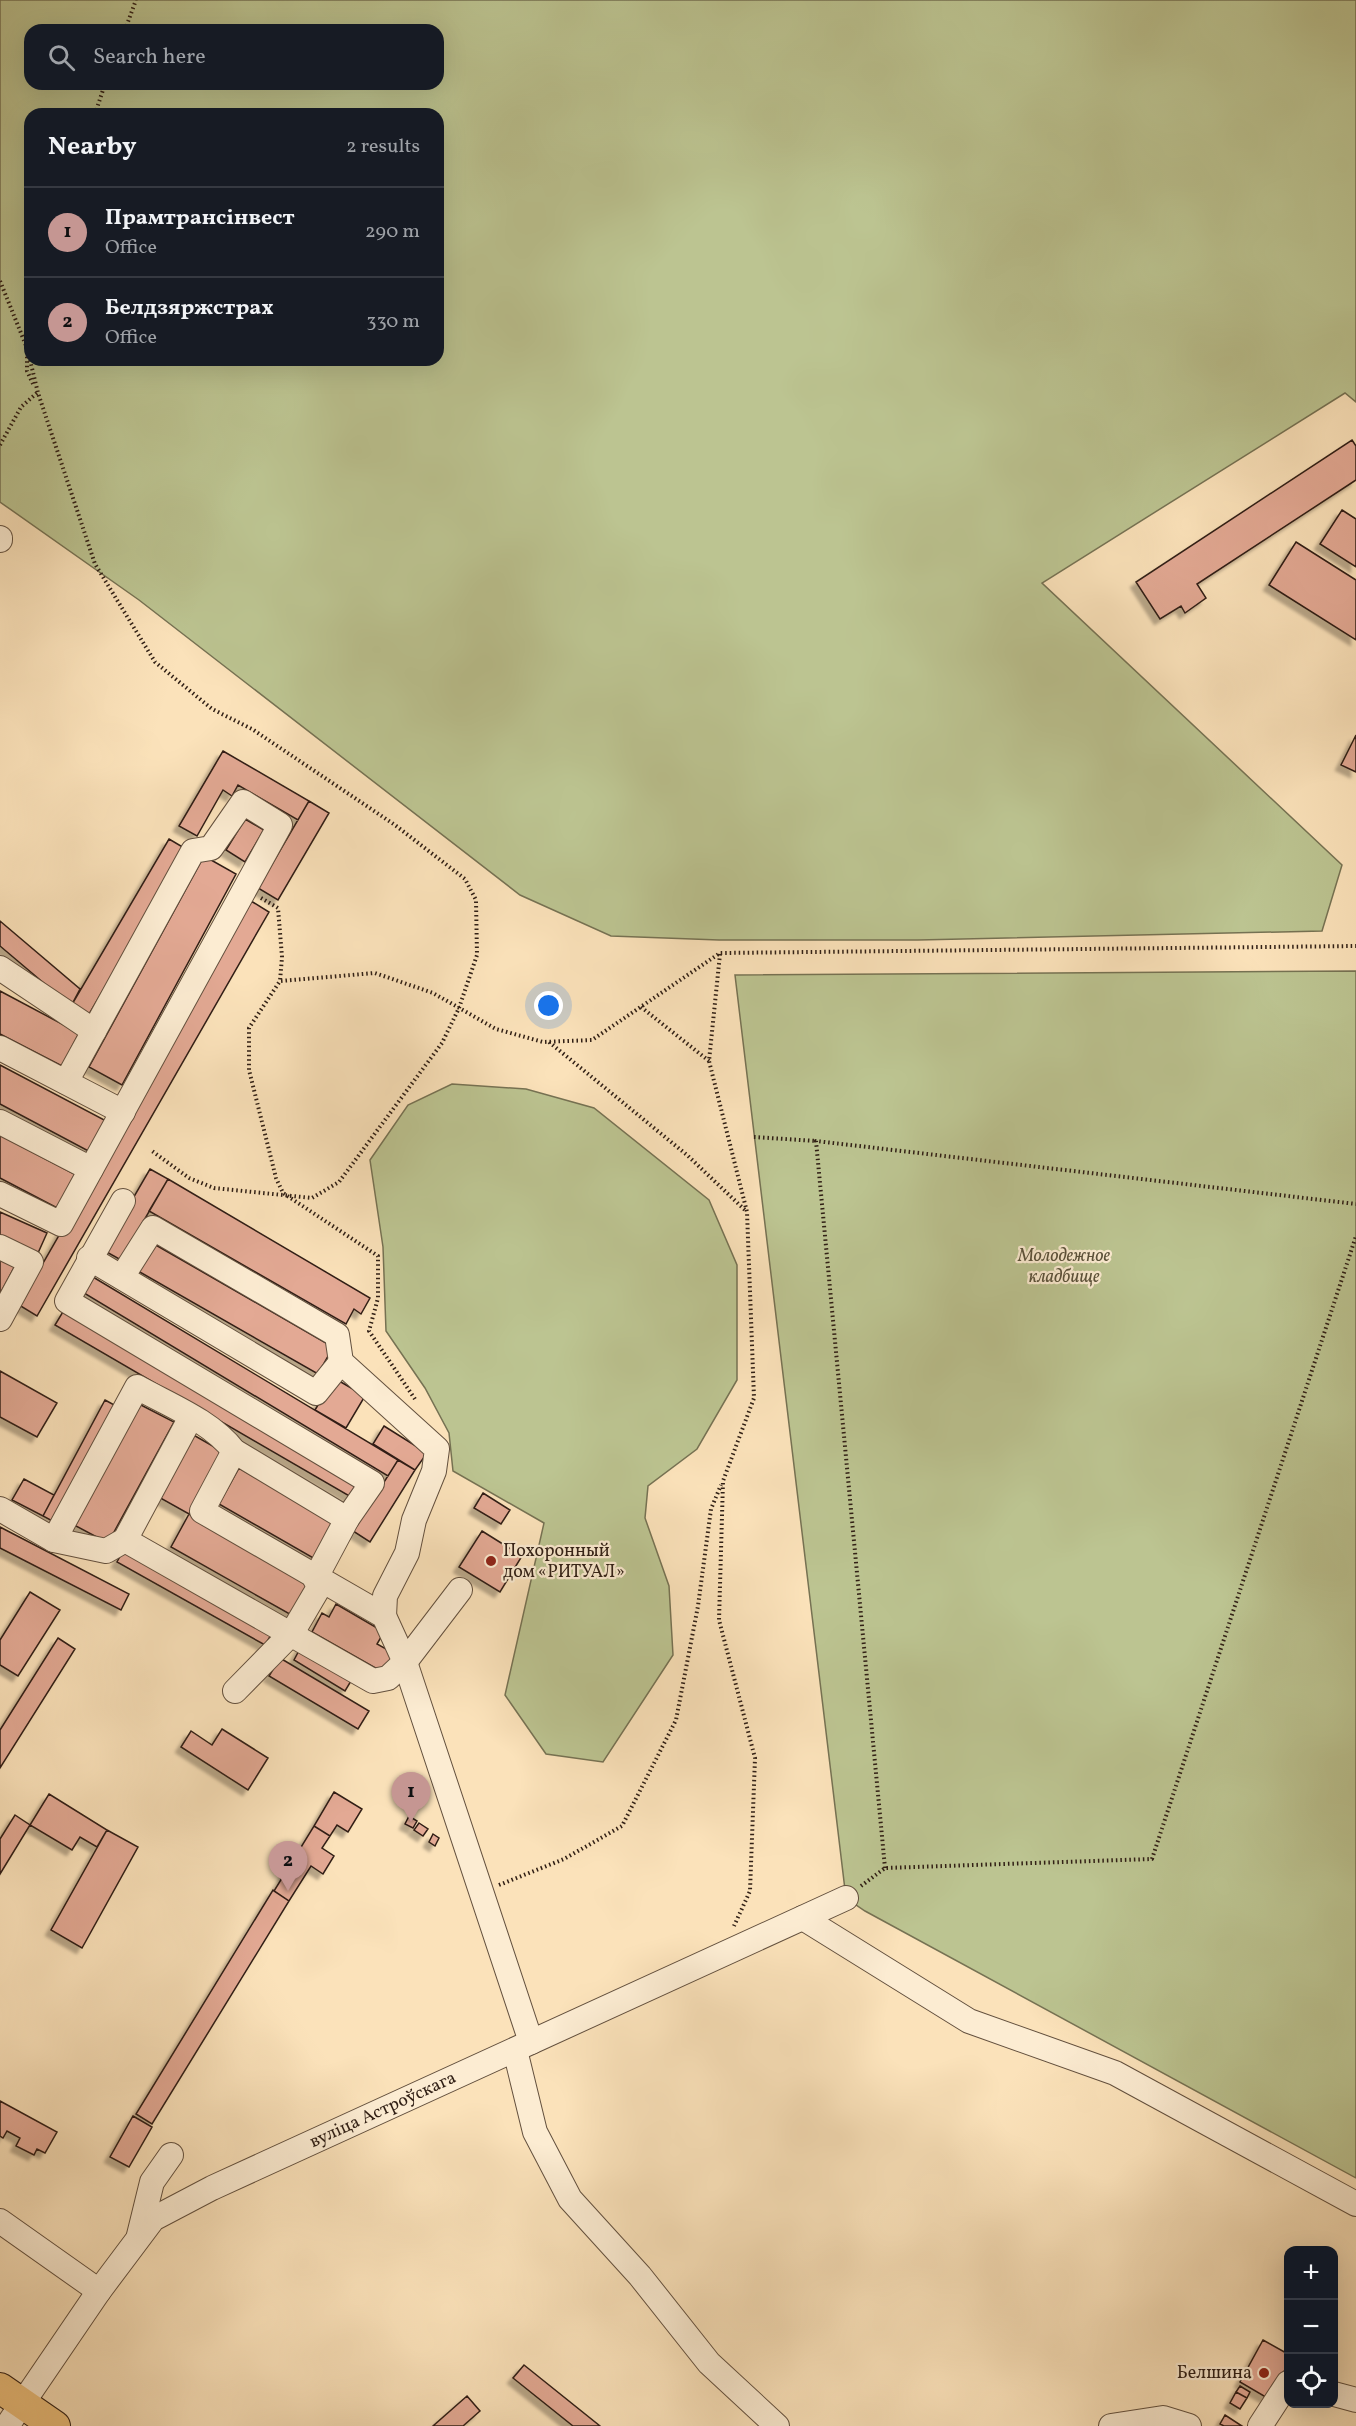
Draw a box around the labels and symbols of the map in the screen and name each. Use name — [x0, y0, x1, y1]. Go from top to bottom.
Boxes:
your location — [534, 991, 563, 1020]
park label: Молодежное кладбище — [1017, 1244, 1111, 1290]
place label: Похоронный дом «РИТУАЛ» — [503, 1539, 625, 1585]
marker: Похоронный дом «РИТУАЛ» — [484, 1554, 498, 1568]
pin: 1 — [392, 1772, 430, 1822]
pin: 2 — [268, 1842, 308, 1891]
street label: вуліца Астроўскага — [306, 2065, 460, 2154]
place label: Белшина — [1177, 2361, 1252, 2386]
marker: Белшина — [1257, 2366, 1271, 2380]

